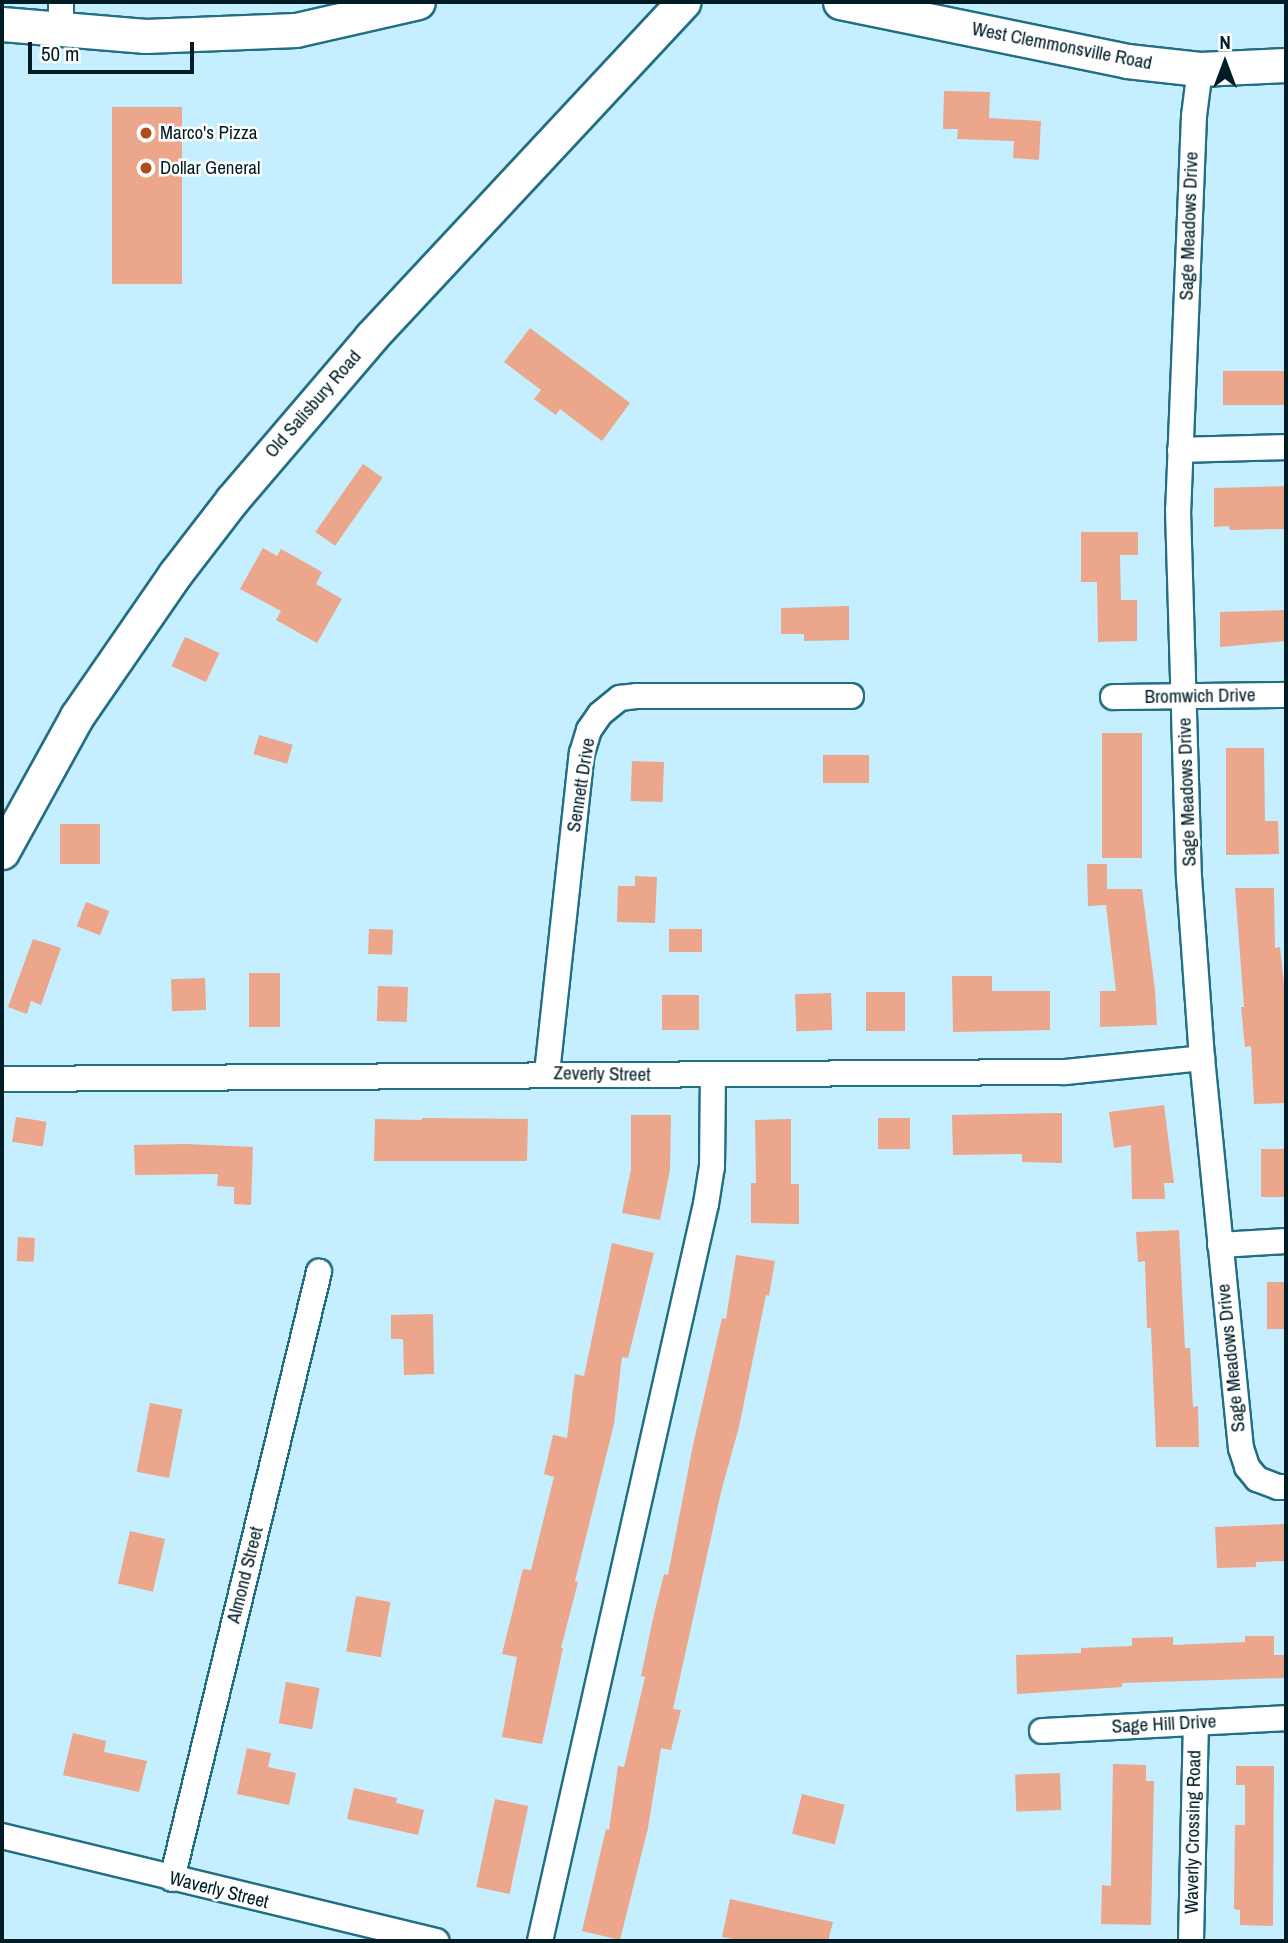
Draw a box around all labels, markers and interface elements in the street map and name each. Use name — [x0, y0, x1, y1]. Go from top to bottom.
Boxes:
street label: West Clemmonsville Road — [970, 17, 1154, 75]
scale bar — [32, 28, 198, 72]
north arrow — [1190, 28, 1260, 98]
text: N — [1219, 29, 1231, 55]
text: 50 m — [41, 39, 79, 68]
place label: Marco's Pizza — [160, 122, 257, 144]
marker: Marco's Pizza — [138, 125, 154, 141]
street label: Sage Meadows Drive — [1175, 151, 1203, 301]
place label: Dollar General — [160, 157, 260, 179]
marker: Dollar General — [138, 160, 154, 176]
street label: Old Salisbury Road — [260, 346, 366, 462]
street label: Bromwich Drive — [1144, 684, 1256, 708]
street label: Sage Meadows Drive — [1173, 717, 1201, 867]
street label: Sennett Drive — [562, 736, 600, 834]
street label: Zeverly Street — [553, 1062, 651, 1086]
street label: Sage Meadows Drive — [1212, 1283, 1250, 1433]
street label: Almond Street — [222, 1524, 268, 1626]
street label: Sage Hill Drive — [1111, 1710, 1217, 1738]
street label: Waverly Crossing Road — [1180, 1750, 1206, 1914]
street label: Waverly Street — [167, 1867, 271, 1913]

